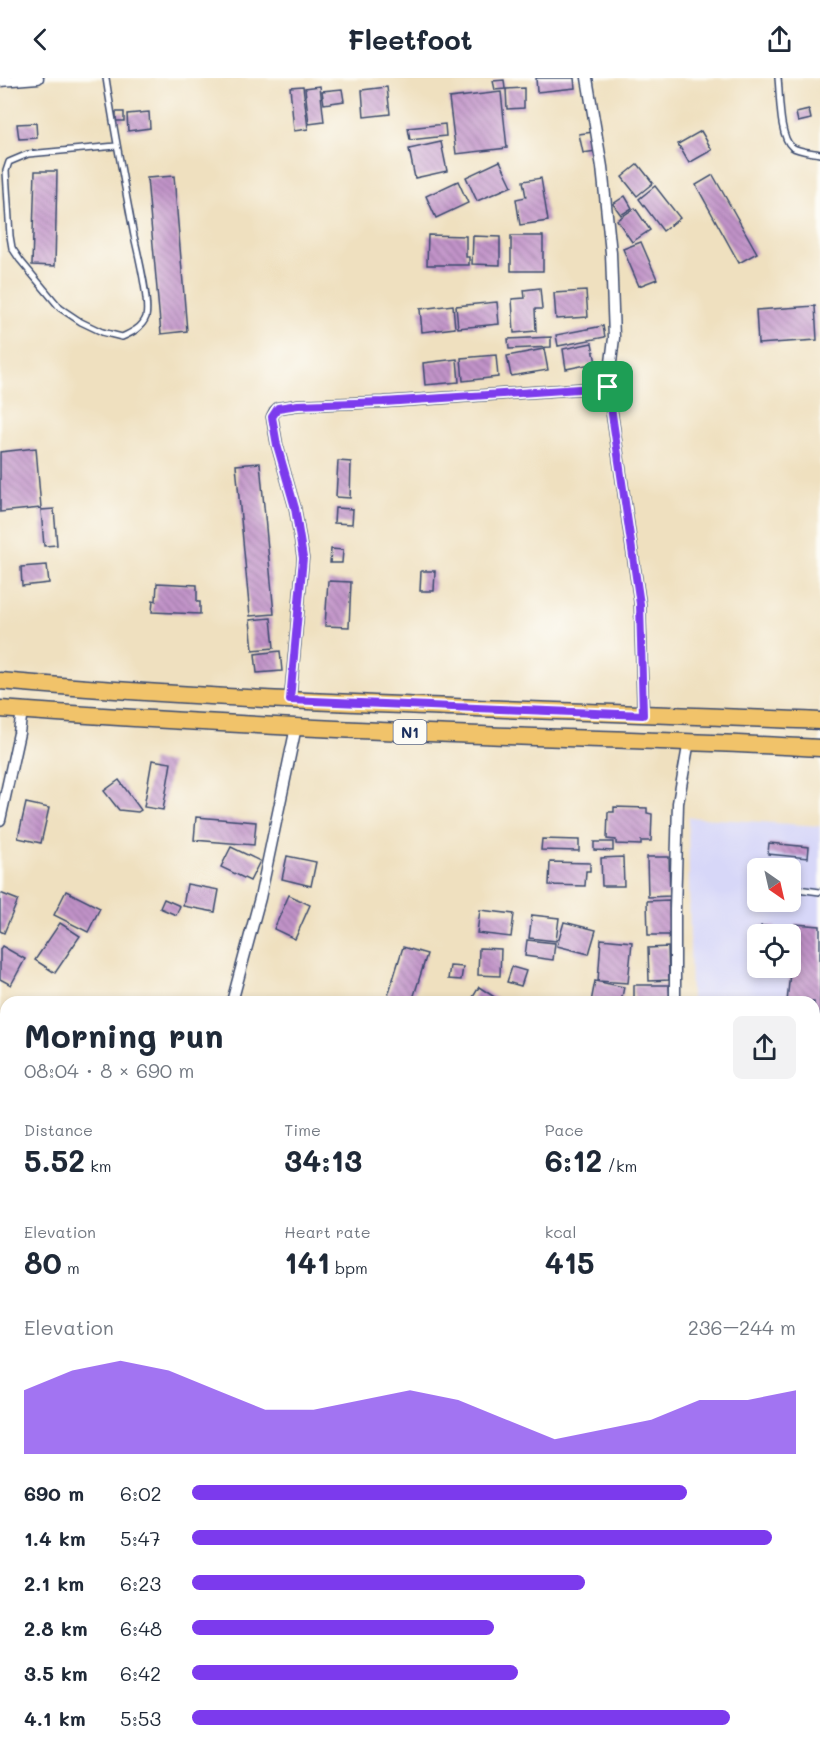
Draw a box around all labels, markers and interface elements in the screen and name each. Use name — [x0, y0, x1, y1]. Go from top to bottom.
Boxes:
text: Fleetfoot — [347, 22, 473, 57]
icon: back — [24, 23, 57, 56]
icon: share — [763, 23, 796, 56]
pin — [582, 361, 633, 412]
icon: arrive — [591, 370, 624, 403]
road number: N1 — [394, 720, 426, 744]
north arrow — [747, 858, 801, 912]
map controls — [747, 858, 801, 978]
button: locate — [747, 924, 801, 978]
text: Morning run — [24, 1013, 224, 1056]
button: share — [733, 1016, 796, 1079]
text: 08:04 · 8 × 690 m — [24, 1057, 195, 1083]
text: Distance — [24, 1119, 93, 1140]
text: Time — [284, 1119, 321, 1140]
text: Pace — [545, 1119, 584, 1140]
text: 5.52 — [24, 1140, 85, 1180]
text: 34:13 — [284, 1140, 362, 1180]
text: 6:12 — [545, 1140, 602, 1180]
text: km — [85, 1155, 111, 1176]
text: /km — [602, 1155, 637, 1176]
text: Elevation — [24, 1221, 96, 1242]
text: Heart rate — [284, 1221, 371, 1242]
text: kcal — [545, 1221, 577, 1242]
text: 80 — [24, 1242, 62, 1282]
text: 141 — [284, 1242, 330, 1282]
text: 415 — [545, 1242, 595, 1282]
text: m — [62, 1257, 80, 1278]
text: bpm — [330, 1257, 368, 1278]
text: Elevation — [24, 1314, 114, 1340]
text: 236–244 m — [688, 1314, 796, 1340]
text: 690 m — [24, 1480, 84, 1506]
text: 6:02 — [120, 1480, 162, 1506]
text: 1.4 km — [24, 1525, 86, 1551]
text: 5:47 — [120, 1525, 161, 1551]
text: 2.1 km — [24, 1570, 84, 1596]
text: 6:23 — [120, 1570, 161, 1596]
text: 2.8 km — [24, 1615, 88, 1641]
text: 6:48 — [120, 1615, 162, 1641]
text: 3.5 km — [24, 1660, 88, 1686]
text: 6:42 — [120, 1660, 161, 1686]
text: 4.1 km — [24, 1705, 86, 1731]
text: 5:53 — [120, 1705, 161, 1731]

